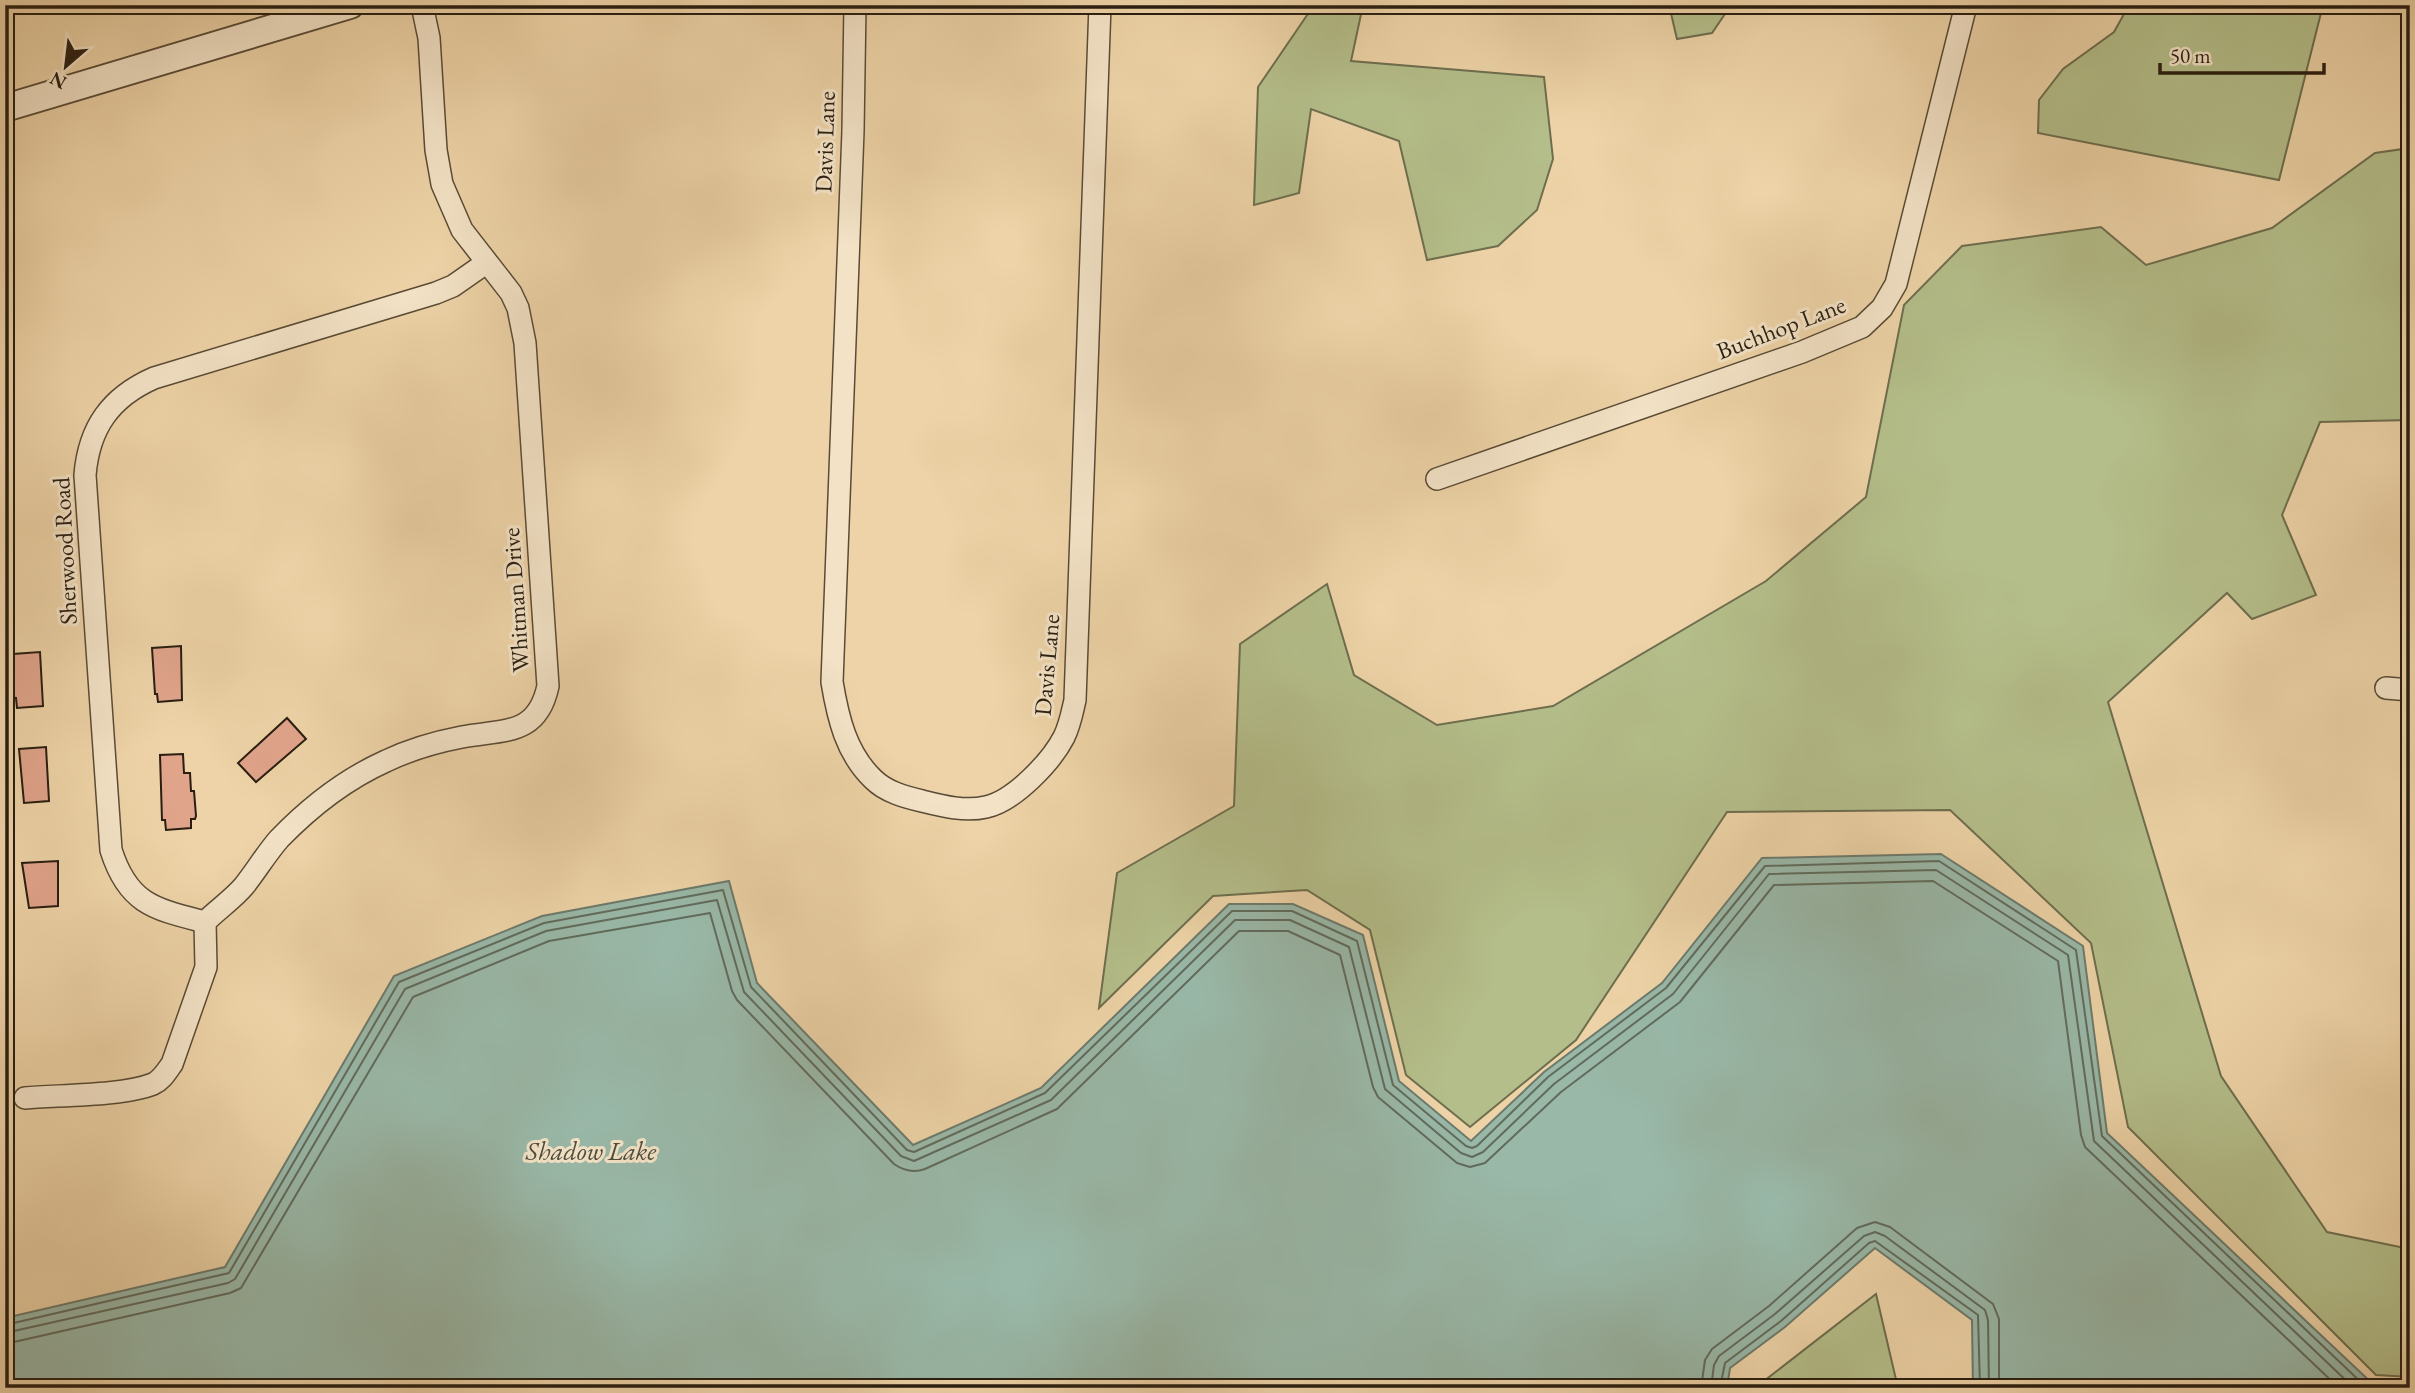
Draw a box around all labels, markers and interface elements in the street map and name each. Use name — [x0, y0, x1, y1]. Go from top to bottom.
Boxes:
north arrow — [32, 32, 102, 102]
scale bar — [2160, 32, 2324, 76]
text: 50 m — [2170, 42, 2211, 69]
text: N — [45, 66, 71, 95]
street label: Davis Lane — [807, 91, 842, 193]
street label: Buchhop Lane — [1712, 289, 1850, 366]
street label: Sherwood Road — [45, 476, 84, 626]
street label: Whitman Drive — [495, 527, 536, 673]
street label: Davis Lane — [1027, 613, 1066, 717]
water label: Shadow Lake — [525, 1134, 657, 1168]

